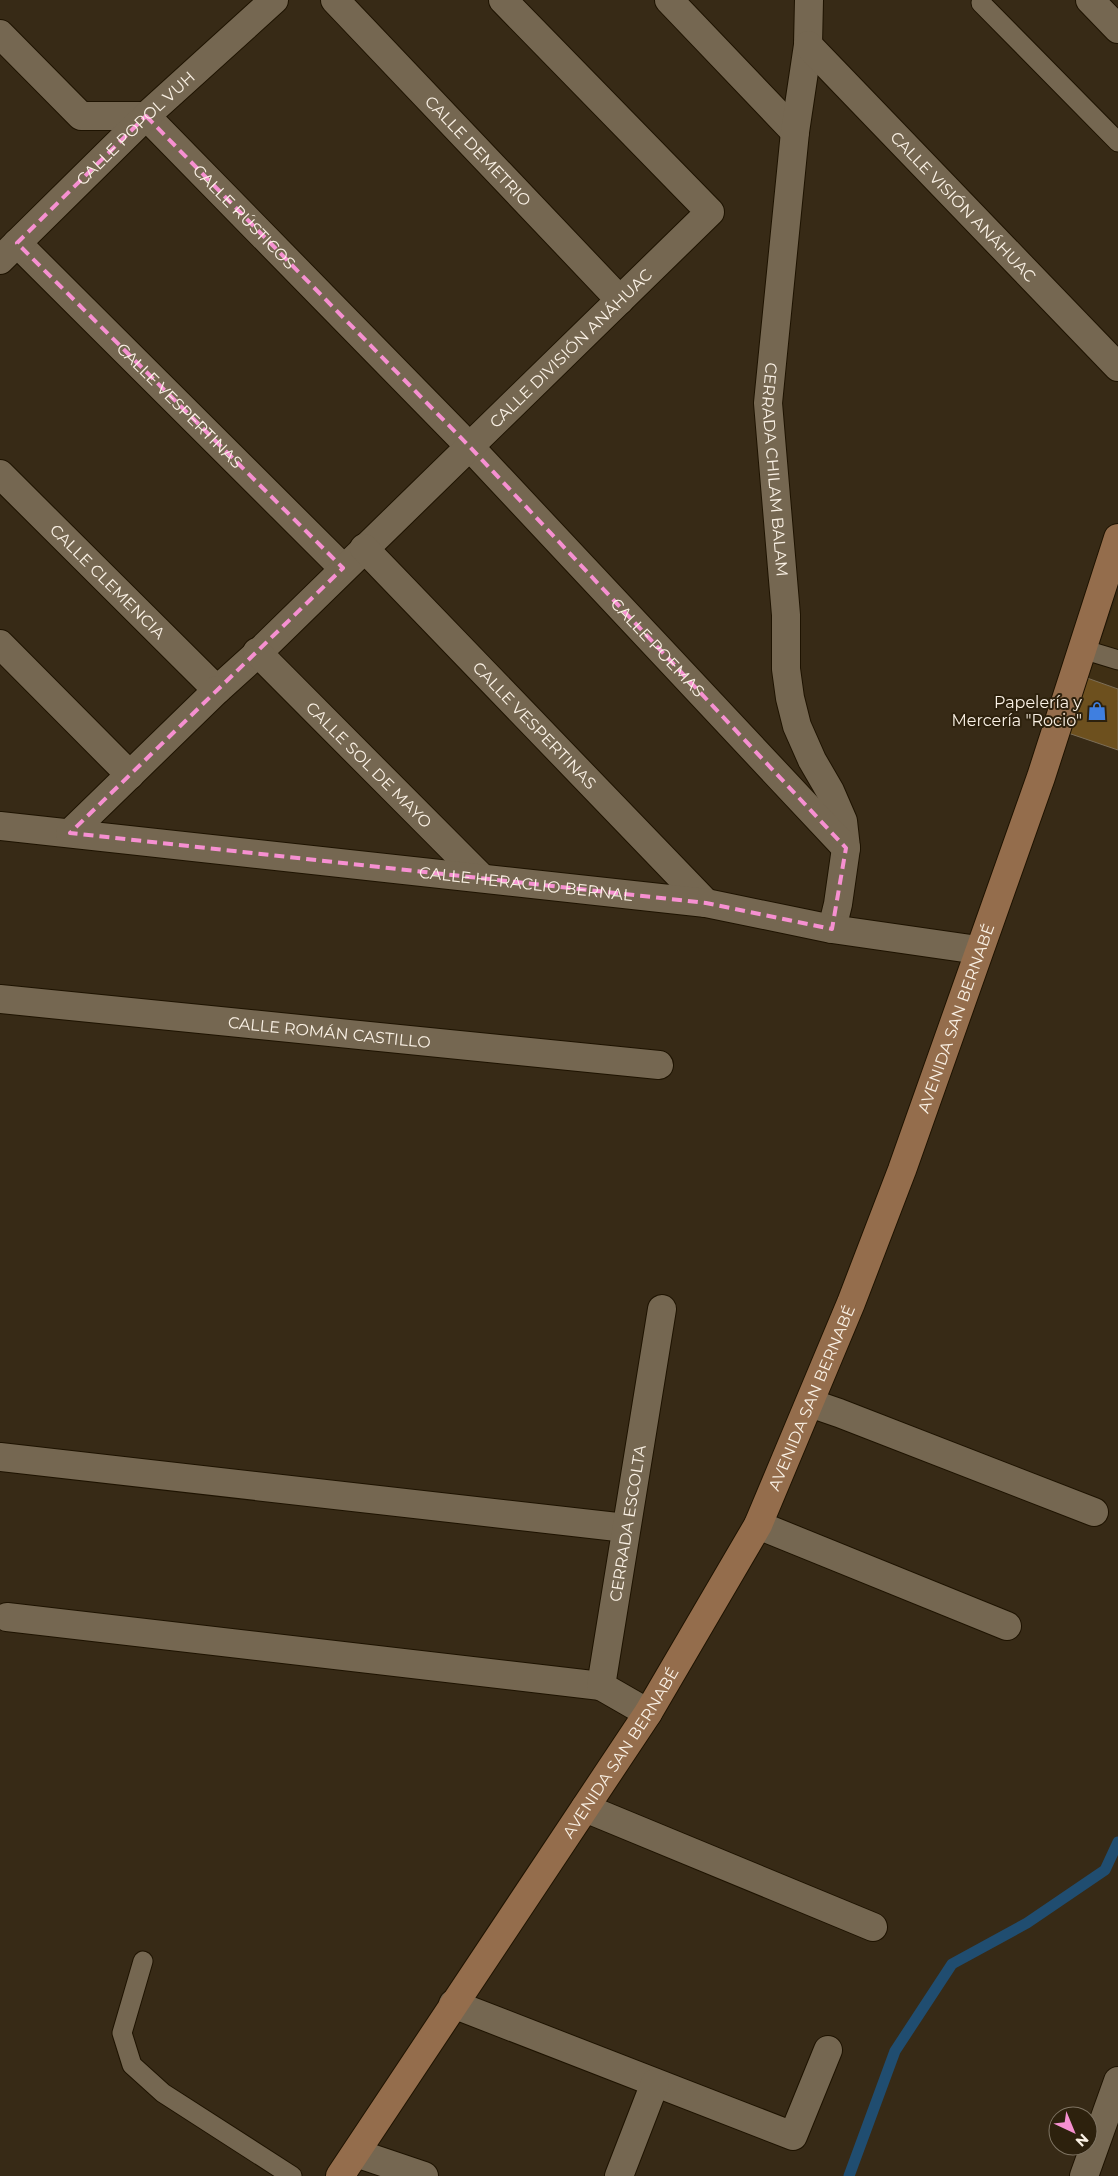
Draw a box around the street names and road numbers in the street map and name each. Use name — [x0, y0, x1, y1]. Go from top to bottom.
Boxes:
street label: CALLE POPOL VUH — [72, 67, 199, 189]
street label: CALLE DEMETRIO — [421, 92, 535, 210]
street label: CALLE VISIÓN ANÁHUAC — [887, 127, 1040, 286]
street label: CALLE RÚSTICOS — [189, 160, 300, 273]
street label: CALLE DIVISIÓN ANÁHUAC — [485, 265, 656, 432]
street label: CALLE VESPERTINAS — [113, 339, 247, 472]
street label: CERRADA CHILAM BALAM — [758, 362, 792, 577]
street label: CALLE CLEMENCIA — [46, 520, 170, 643]
street label: CALLE POEMAS — [607, 594, 709, 701]
street label: CALLE VESPERTINAS — [469, 657, 600, 793]
street label: CALLE SOL DE MAYO — [302, 698, 436, 832]
street label: CALLE HERACLIO BERNAL — [418, 862, 634, 904]
street label: AVENIDA SAN BERNABÉ — [913, 921, 998, 1115]
street label: CALLE ROMÁN CASTILLO — [227, 1012, 432, 1052]
street label: AVENIDA SAN BERNABÉ — [764, 1302, 859, 1493]
street label: CERRADA ESCOLTA — [605, 1443, 649, 1603]
street label: AVENIDA SAN BERNABÉ — [558, 1664, 682, 1841]

